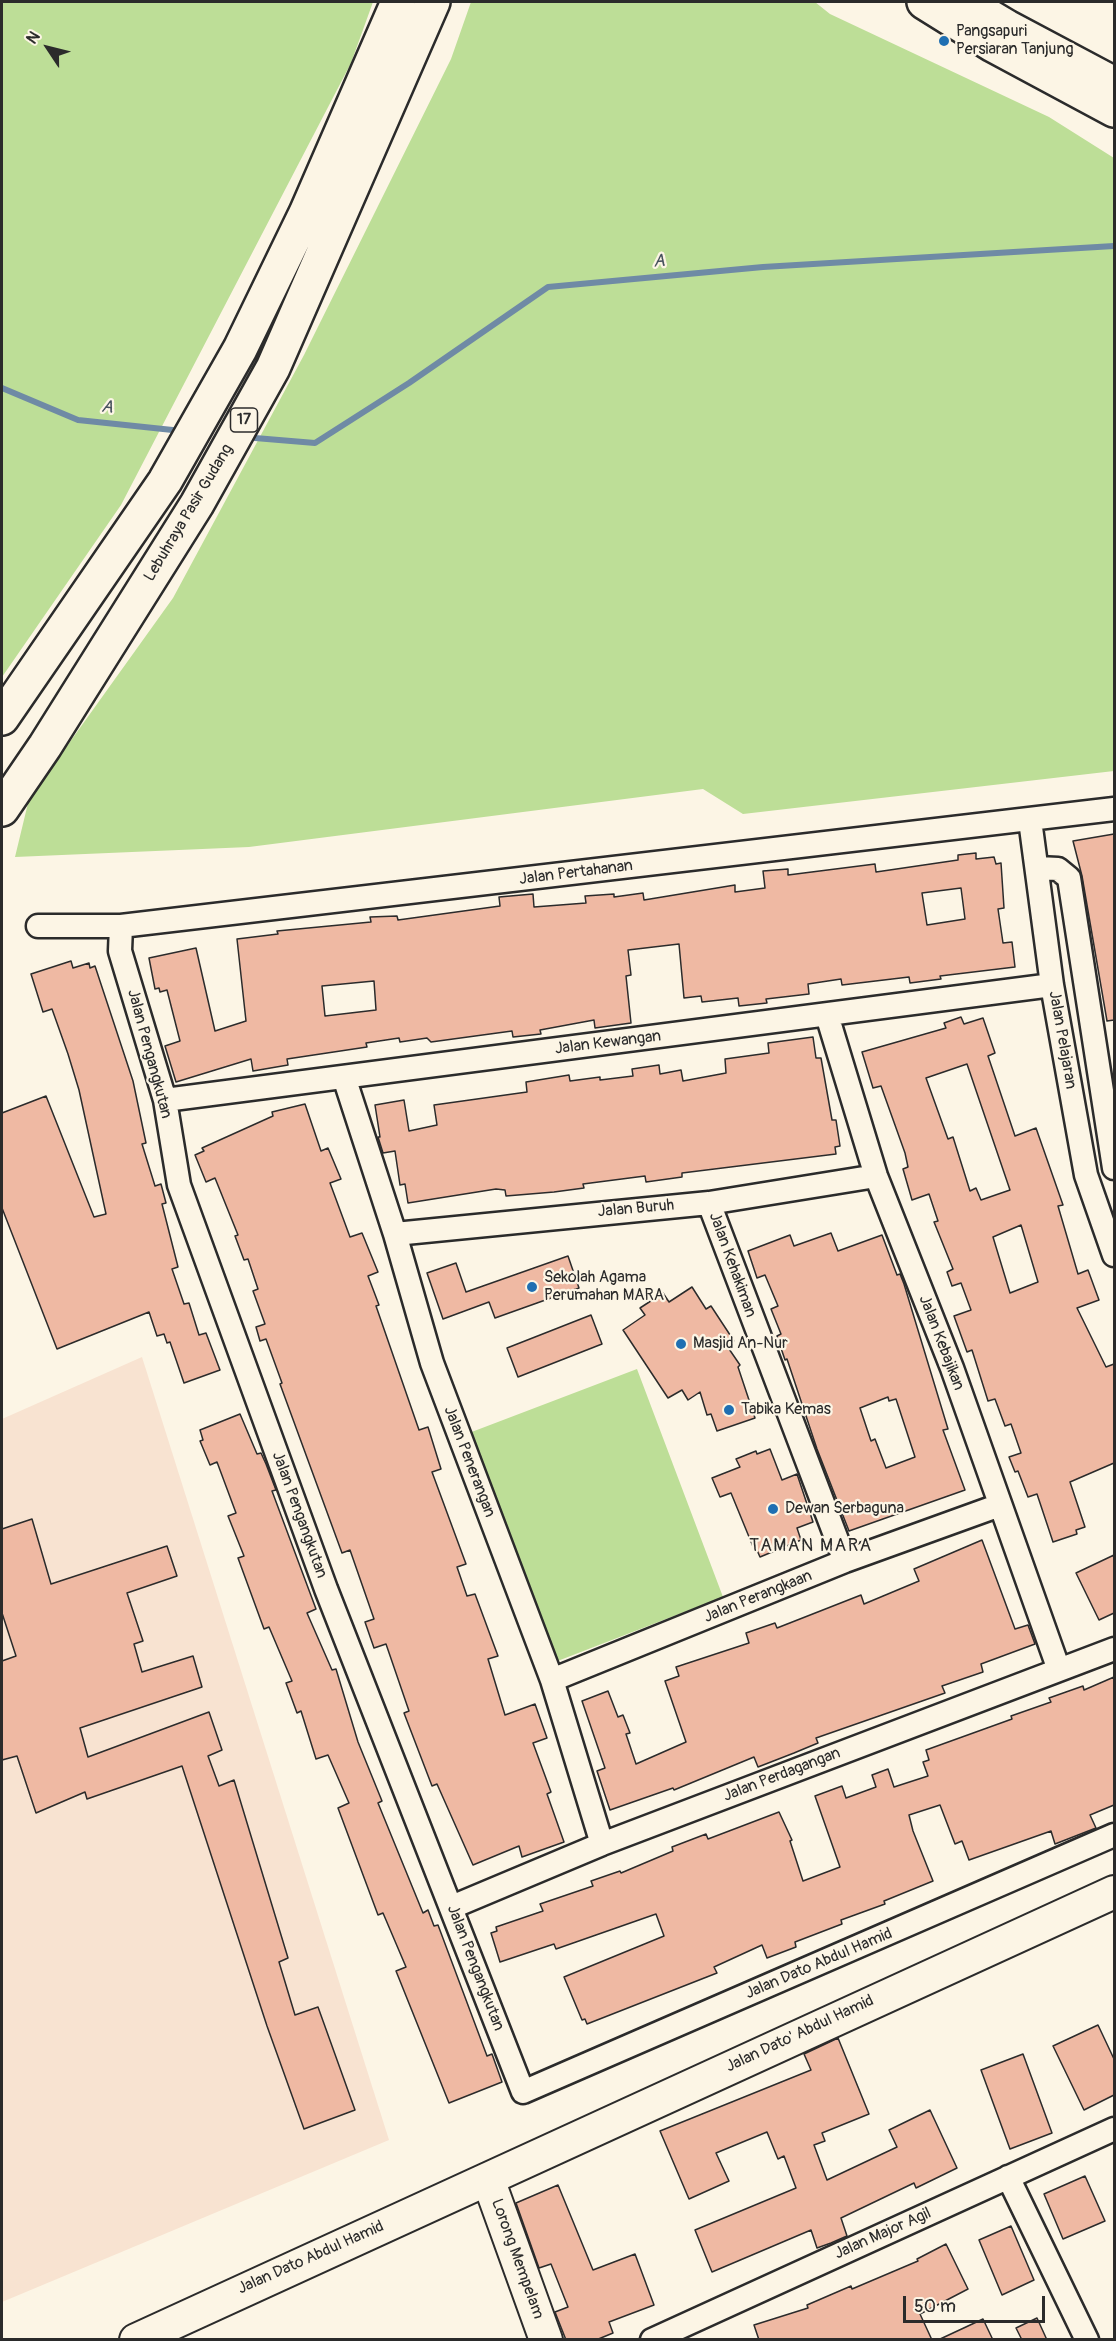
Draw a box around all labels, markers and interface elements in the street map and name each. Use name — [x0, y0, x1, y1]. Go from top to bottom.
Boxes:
north arrow — [18, 18, 78, 78]
place label: Pangsapuri Persiaran Tanjung — [956, 22, 1074, 60]
text: N — [22, 28, 45, 48]
marker: Pangsapuri Persiaran Tanjung — [937, 34, 951, 48]
water label: A — [652, 251, 666, 273]
water label: A — [100, 397, 114, 419]
road number: 17 — [230, 408, 258, 432]
street label: Lebuhraya Pasir Gudang — [140, 441, 238, 585]
street label: Jalan Pertahanan — [518, 857, 634, 889]
street label: Jalan Pengangkutan — [122, 987, 176, 1121]
street label: Jalan Pelajaran — [1044, 989, 1080, 1091]
street label: Jalan Kewangan — [554, 1027, 662, 1059]
street label: Jalan Buruh — [597, 1196, 675, 1222]
street label: Jalan Kehakiman — [704, 1210, 760, 1320]
place label: Sekolah Agama Perumahan MARA — [544, 1268, 664, 1306]
marker: Sekolah Agama Perumahan MARA — [525, 1280, 539, 1294]
street label: Jalan Kebajikan — [914, 1293, 968, 1393]
place label: Masjid An-Nur — [693, 1334, 788, 1354]
marker: Masjid An-Nur — [674, 1337, 688, 1351]
place label: Tabika Kemas — [741, 1400, 831, 1420]
marker: Tabika Kemas — [722, 1403, 736, 1417]
street label: Jalan Penerangan — [439, 1404, 499, 1520]
street label: Jalan Pengangkutan — [267, 1449, 331, 1581]
place label: Dewan Serbaguna — [785, 1499, 904, 1519]
marker: Dewan Serbaguna — [766, 1502, 780, 1516]
district label: TAMAN MARA — [749, 1535, 873, 1557]
street label: Jalan Perangkaan — [701, 1567, 815, 1627]
street label: Jalan Perdagangan — [721, 1744, 843, 1806]
street label: Jalan Pengangkutan — [442, 1902, 508, 2034]
street label: Jalan Dato Abdul Hamid — [743, 1924, 895, 2004]
street label: Jalan Dato' Abdul Hamid — [723, 1991, 877, 2077]
street label: Lorong Mempelam — [486, 2196, 548, 2322]
street label: Jalan Major Agil — [832, 2204, 934, 2264]
street label: Jalan Dato Abdul Hamid — [235, 2217, 387, 2299]
scale bar — [906, 2284, 1048, 2322]
text: 50 m — [914, 2295, 956, 2318]

